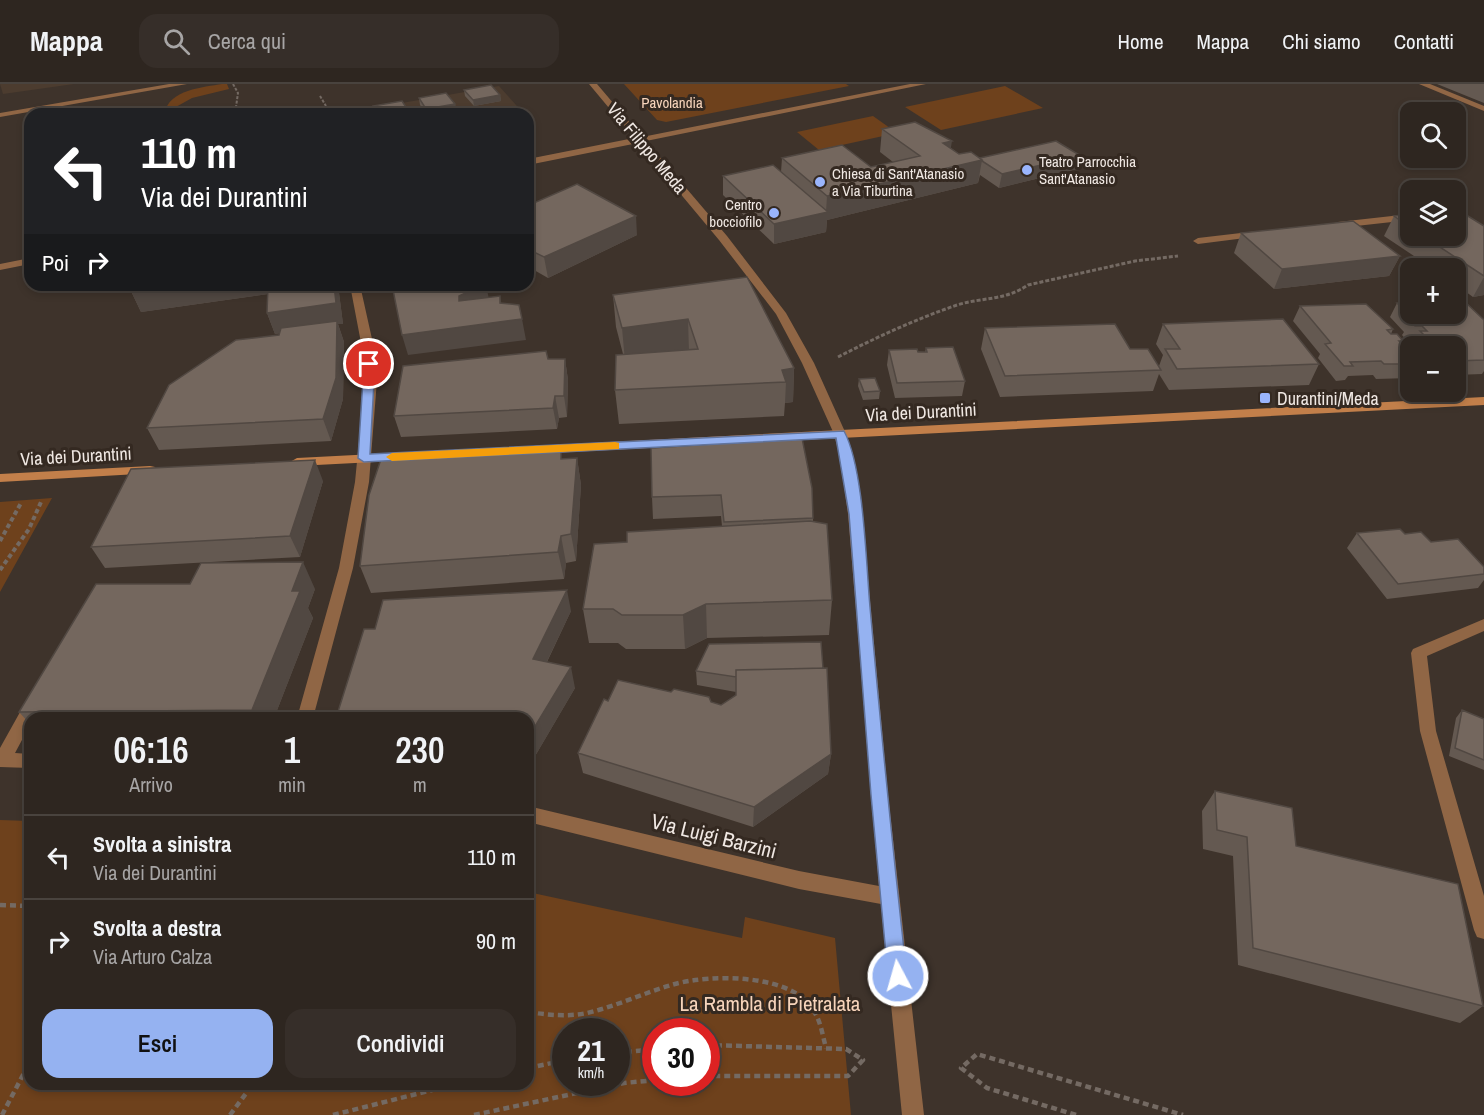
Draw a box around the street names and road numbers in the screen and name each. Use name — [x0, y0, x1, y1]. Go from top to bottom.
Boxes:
street label: Via Filippo Meda — [601, 97, 693, 199]
street label: Via dei Durantini — [865, 397, 977, 427]
street label: Via dei Durantini — [20, 441, 132, 471]
street label: Via Luigi Barzini — [648, 806, 780, 866]

